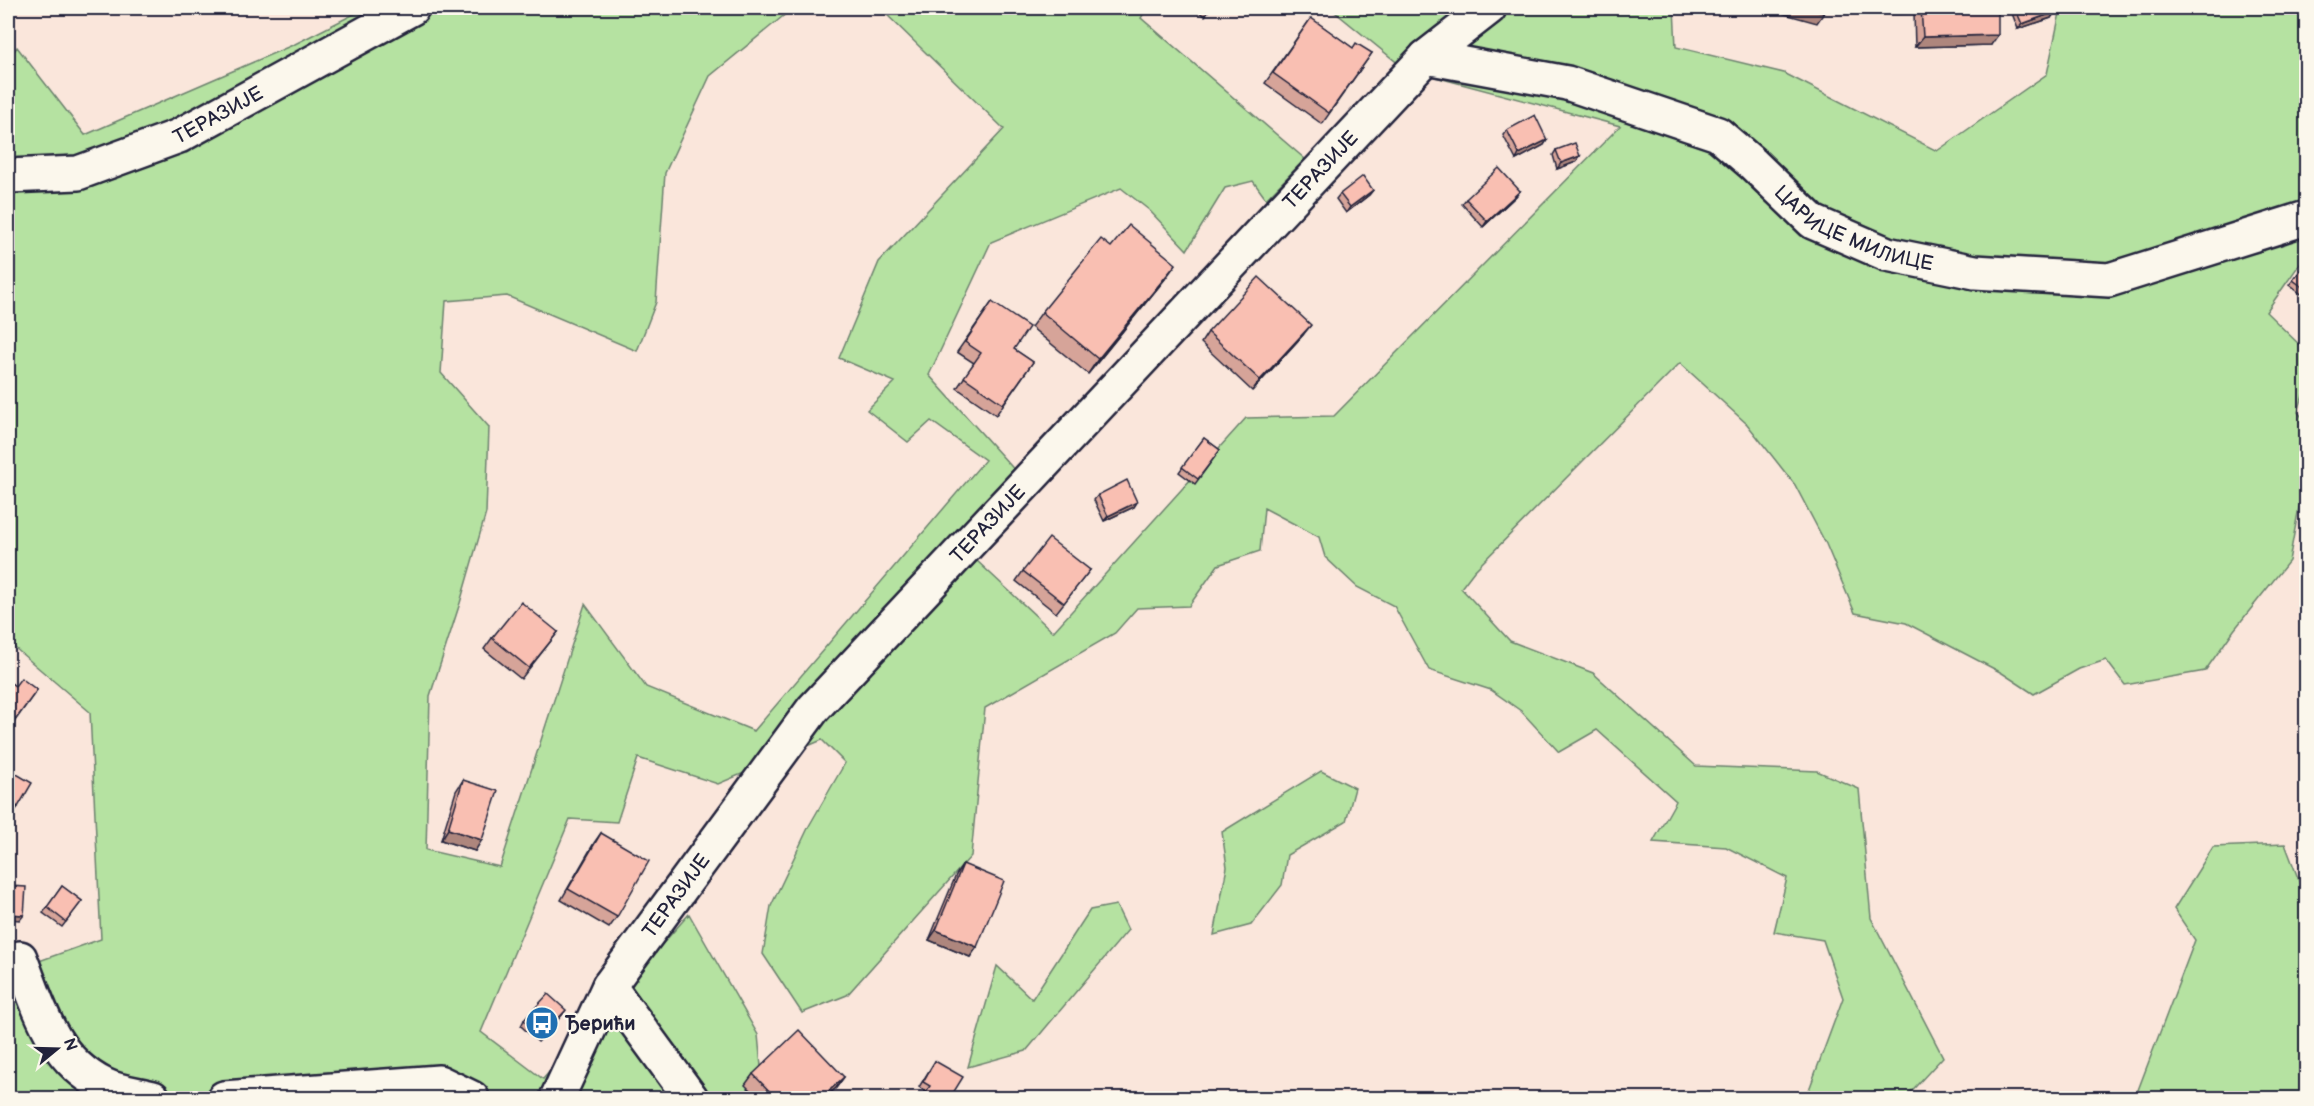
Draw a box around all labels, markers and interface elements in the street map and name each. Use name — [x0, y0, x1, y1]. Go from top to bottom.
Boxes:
street label: ТЕРАЗИЈЕ — [169, 81, 267, 150]
street label: ТЕРАЗИЈЕ — [1278, 126, 1363, 214]
street label: ЦАРИЦЕ МИЛИЦЕ — [1769, 180, 1935, 276]
street label: ТЕРАЗИЈЕ — [946, 480, 1031, 568]
street label: ТЕРАЗИЈЕ — [638, 849, 715, 943]
bus stop icon: Ђерићи — [524, 1005, 560, 1041]
place label: Ђерићи — [564, 1012, 635, 1036]
north arrow — [27, 1019, 87, 1079]
text: N — [59, 1036, 81, 1053]

